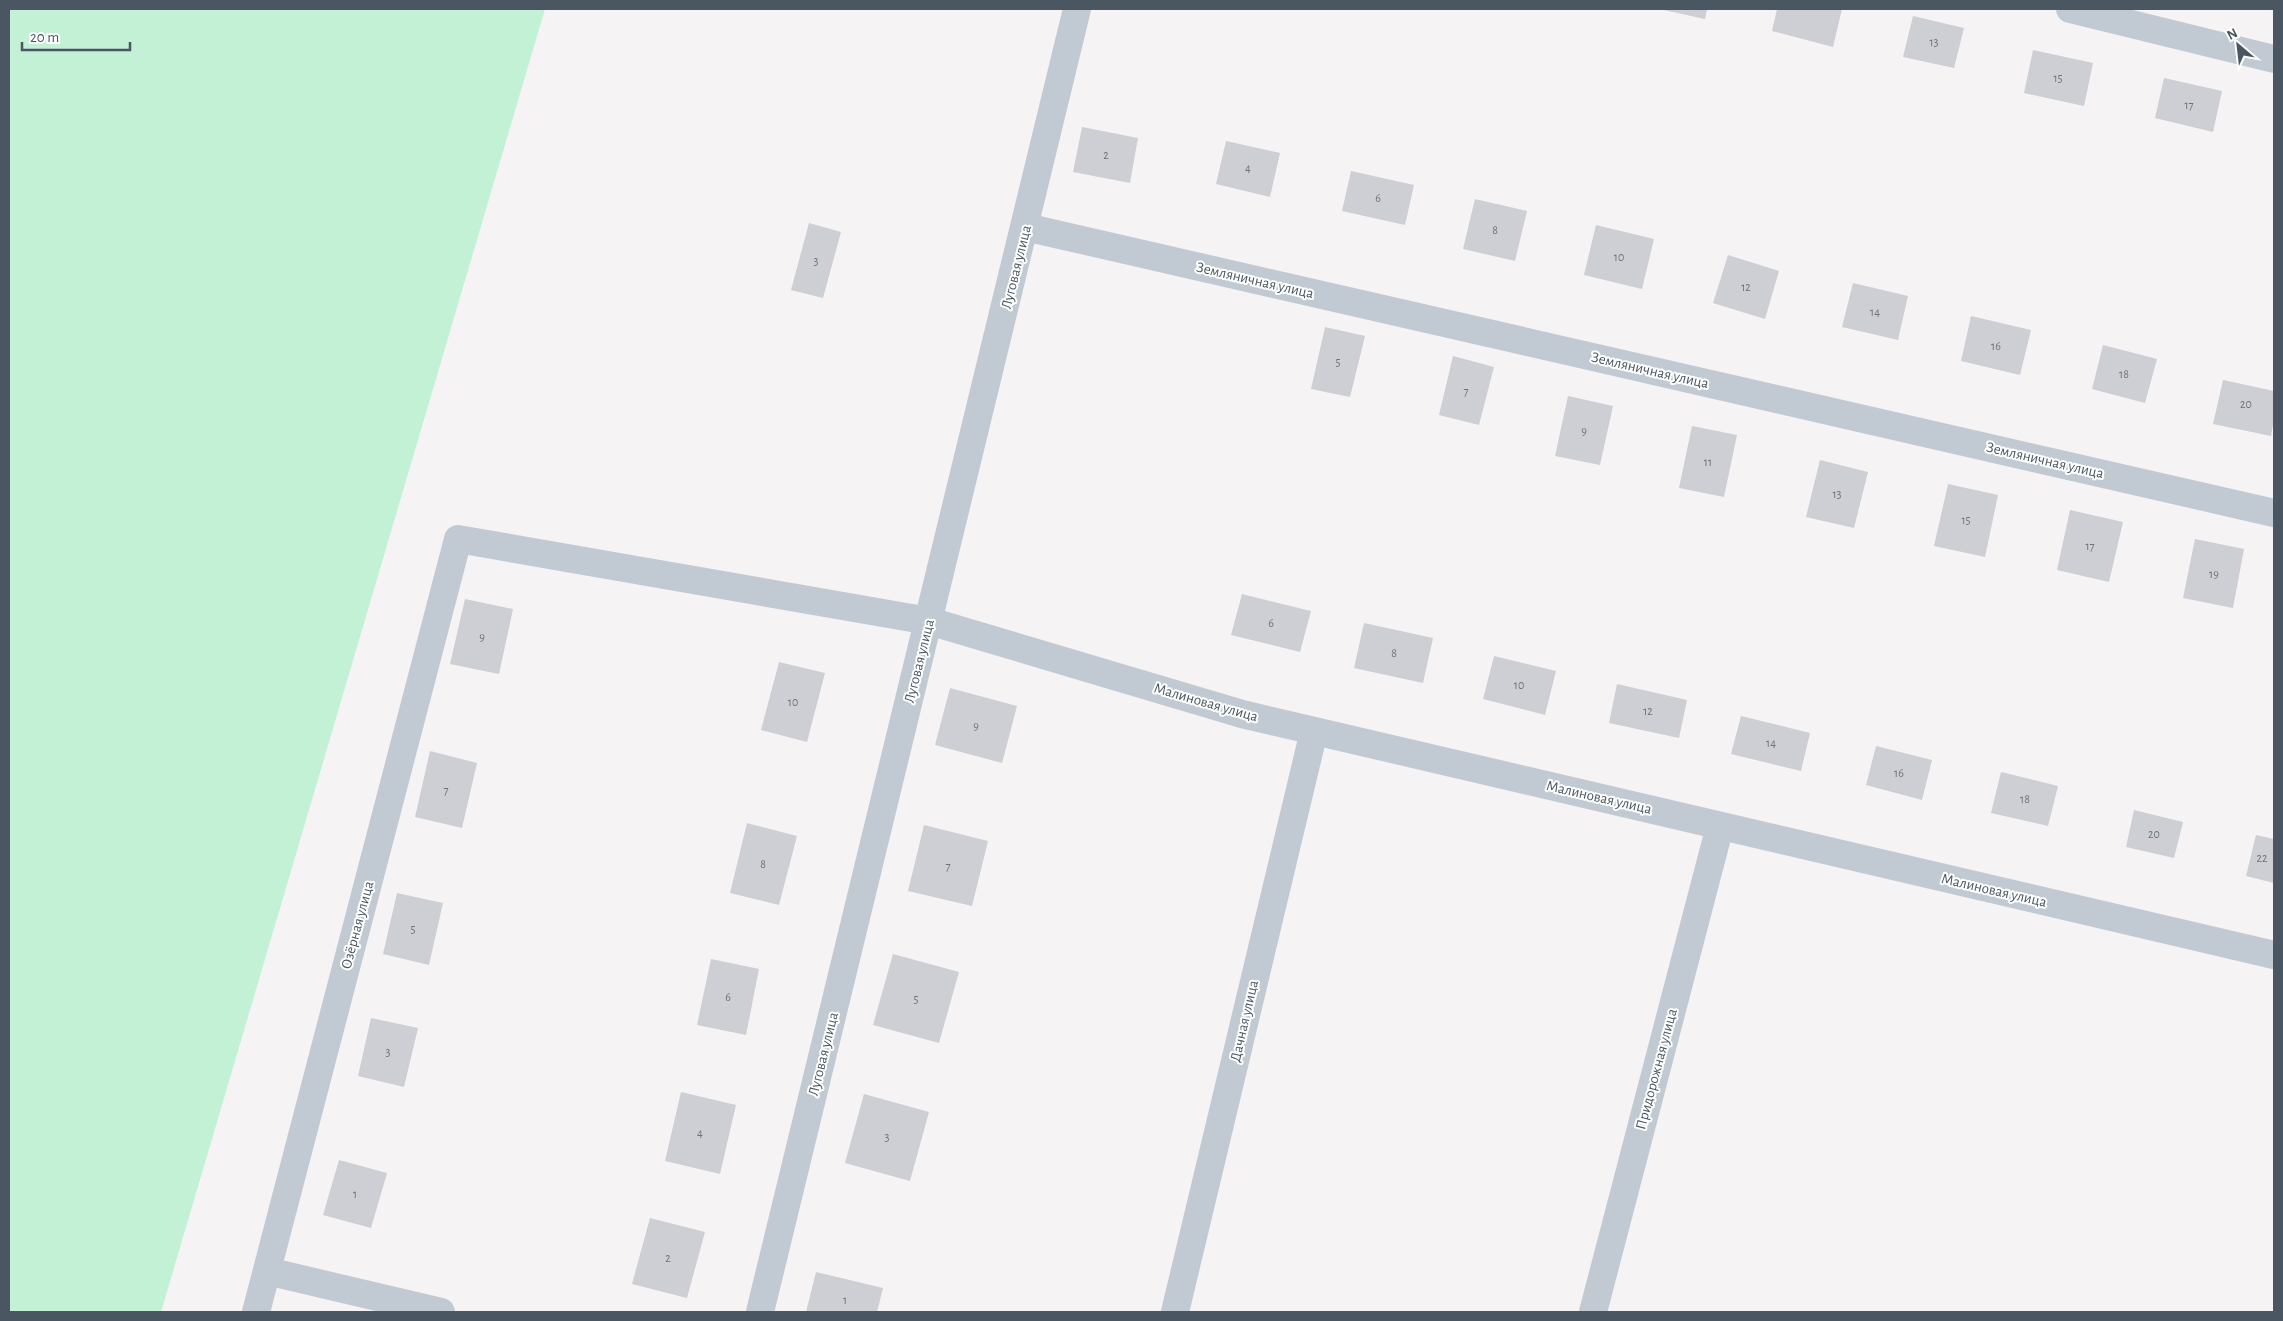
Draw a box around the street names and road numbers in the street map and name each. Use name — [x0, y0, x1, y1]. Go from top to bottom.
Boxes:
street label: Луговая улица — [999, 224, 1034, 311]
street label: Земляничная улица — [1195, 260, 1315, 301]
street label: Земляничная улица — [1590, 350, 1710, 391]
street label: Земляничная улица — [1985, 440, 2105, 481]
street label: Луговая улица — [902, 618, 937, 705]
street label: Малиновая улица — [1152, 680, 1260, 725]
street label: Малиновая улица — [1545, 778, 1653, 817]
street label: Малиновая улица — [1940, 871, 2048, 910]
street label: Озёрная улица — [339, 879, 376, 971]
street label: Дачная улица — [1228, 979, 1261, 1063]
street label: Придорожная улица — [1633, 1007, 1680, 1131]
street label: Луговая улица — [806, 1011, 841, 1098]

